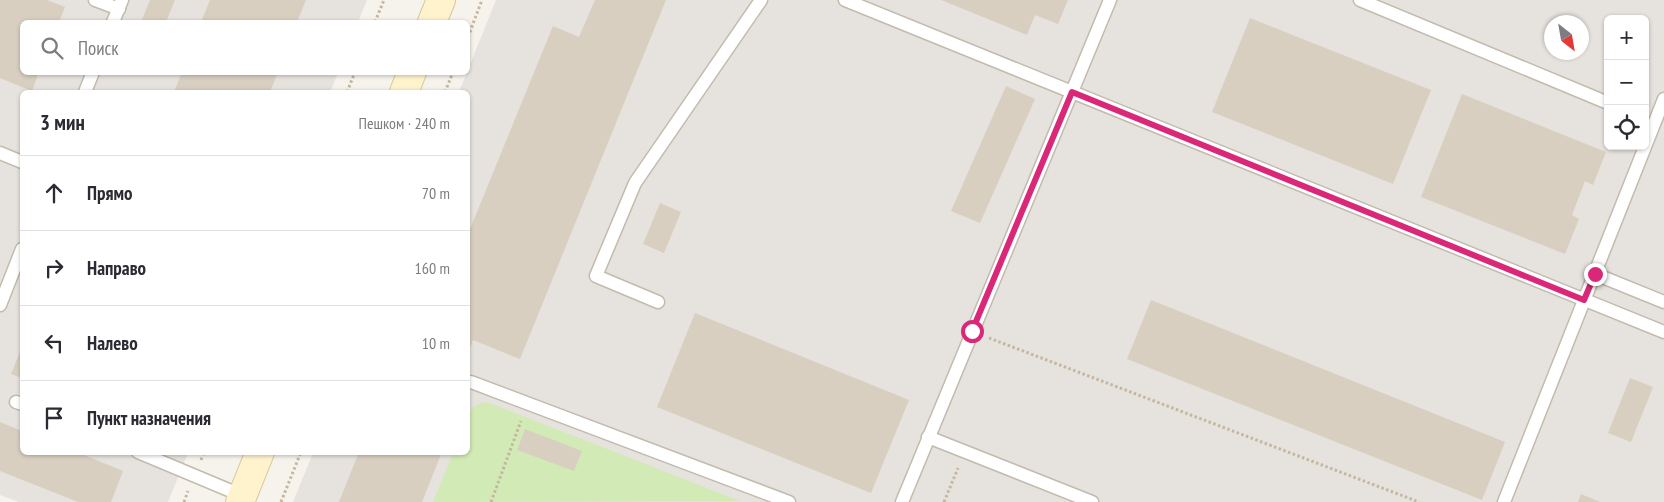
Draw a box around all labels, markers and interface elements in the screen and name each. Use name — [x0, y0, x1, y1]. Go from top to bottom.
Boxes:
north arrow — [1544, 15, 1589, 60]
map controls — [1604, 15, 1649, 150]
button: + — [1604, 15, 1649, 60]
search box — [20, 20, 470, 75]
icon: search — [38, 34, 66, 62]
text: Поиск — [78, 36, 119, 60]
button: − — [1604, 60, 1649, 105]
button: locate — [1604, 105, 1649, 150]
text: 3 мин — [40, 109, 85, 136]
text: Пешком · 240 m — [359, 113, 450, 133]
icon: ahead — [40, 179, 68, 207]
text: Прямо — [87, 181, 132, 205]
text: 70 m — [422, 183, 450, 203]
icon: right — [40, 254, 68, 282]
text: Направо — [87, 256, 146, 280]
text: 160 m — [415, 258, 450, 278]
route end — [1584, 263, 1607, 286]
route start — [961, 320, 984, 343]
icon: left — [40, 329, 68, 357]
text: Налево — [87, 331, 138, 355]
text: 10 m — [422, 333, 450, 353]
icon: arrive — [40, 404, 68, 432]
text: Пункт назначения — [87, 406, 211, 430]

